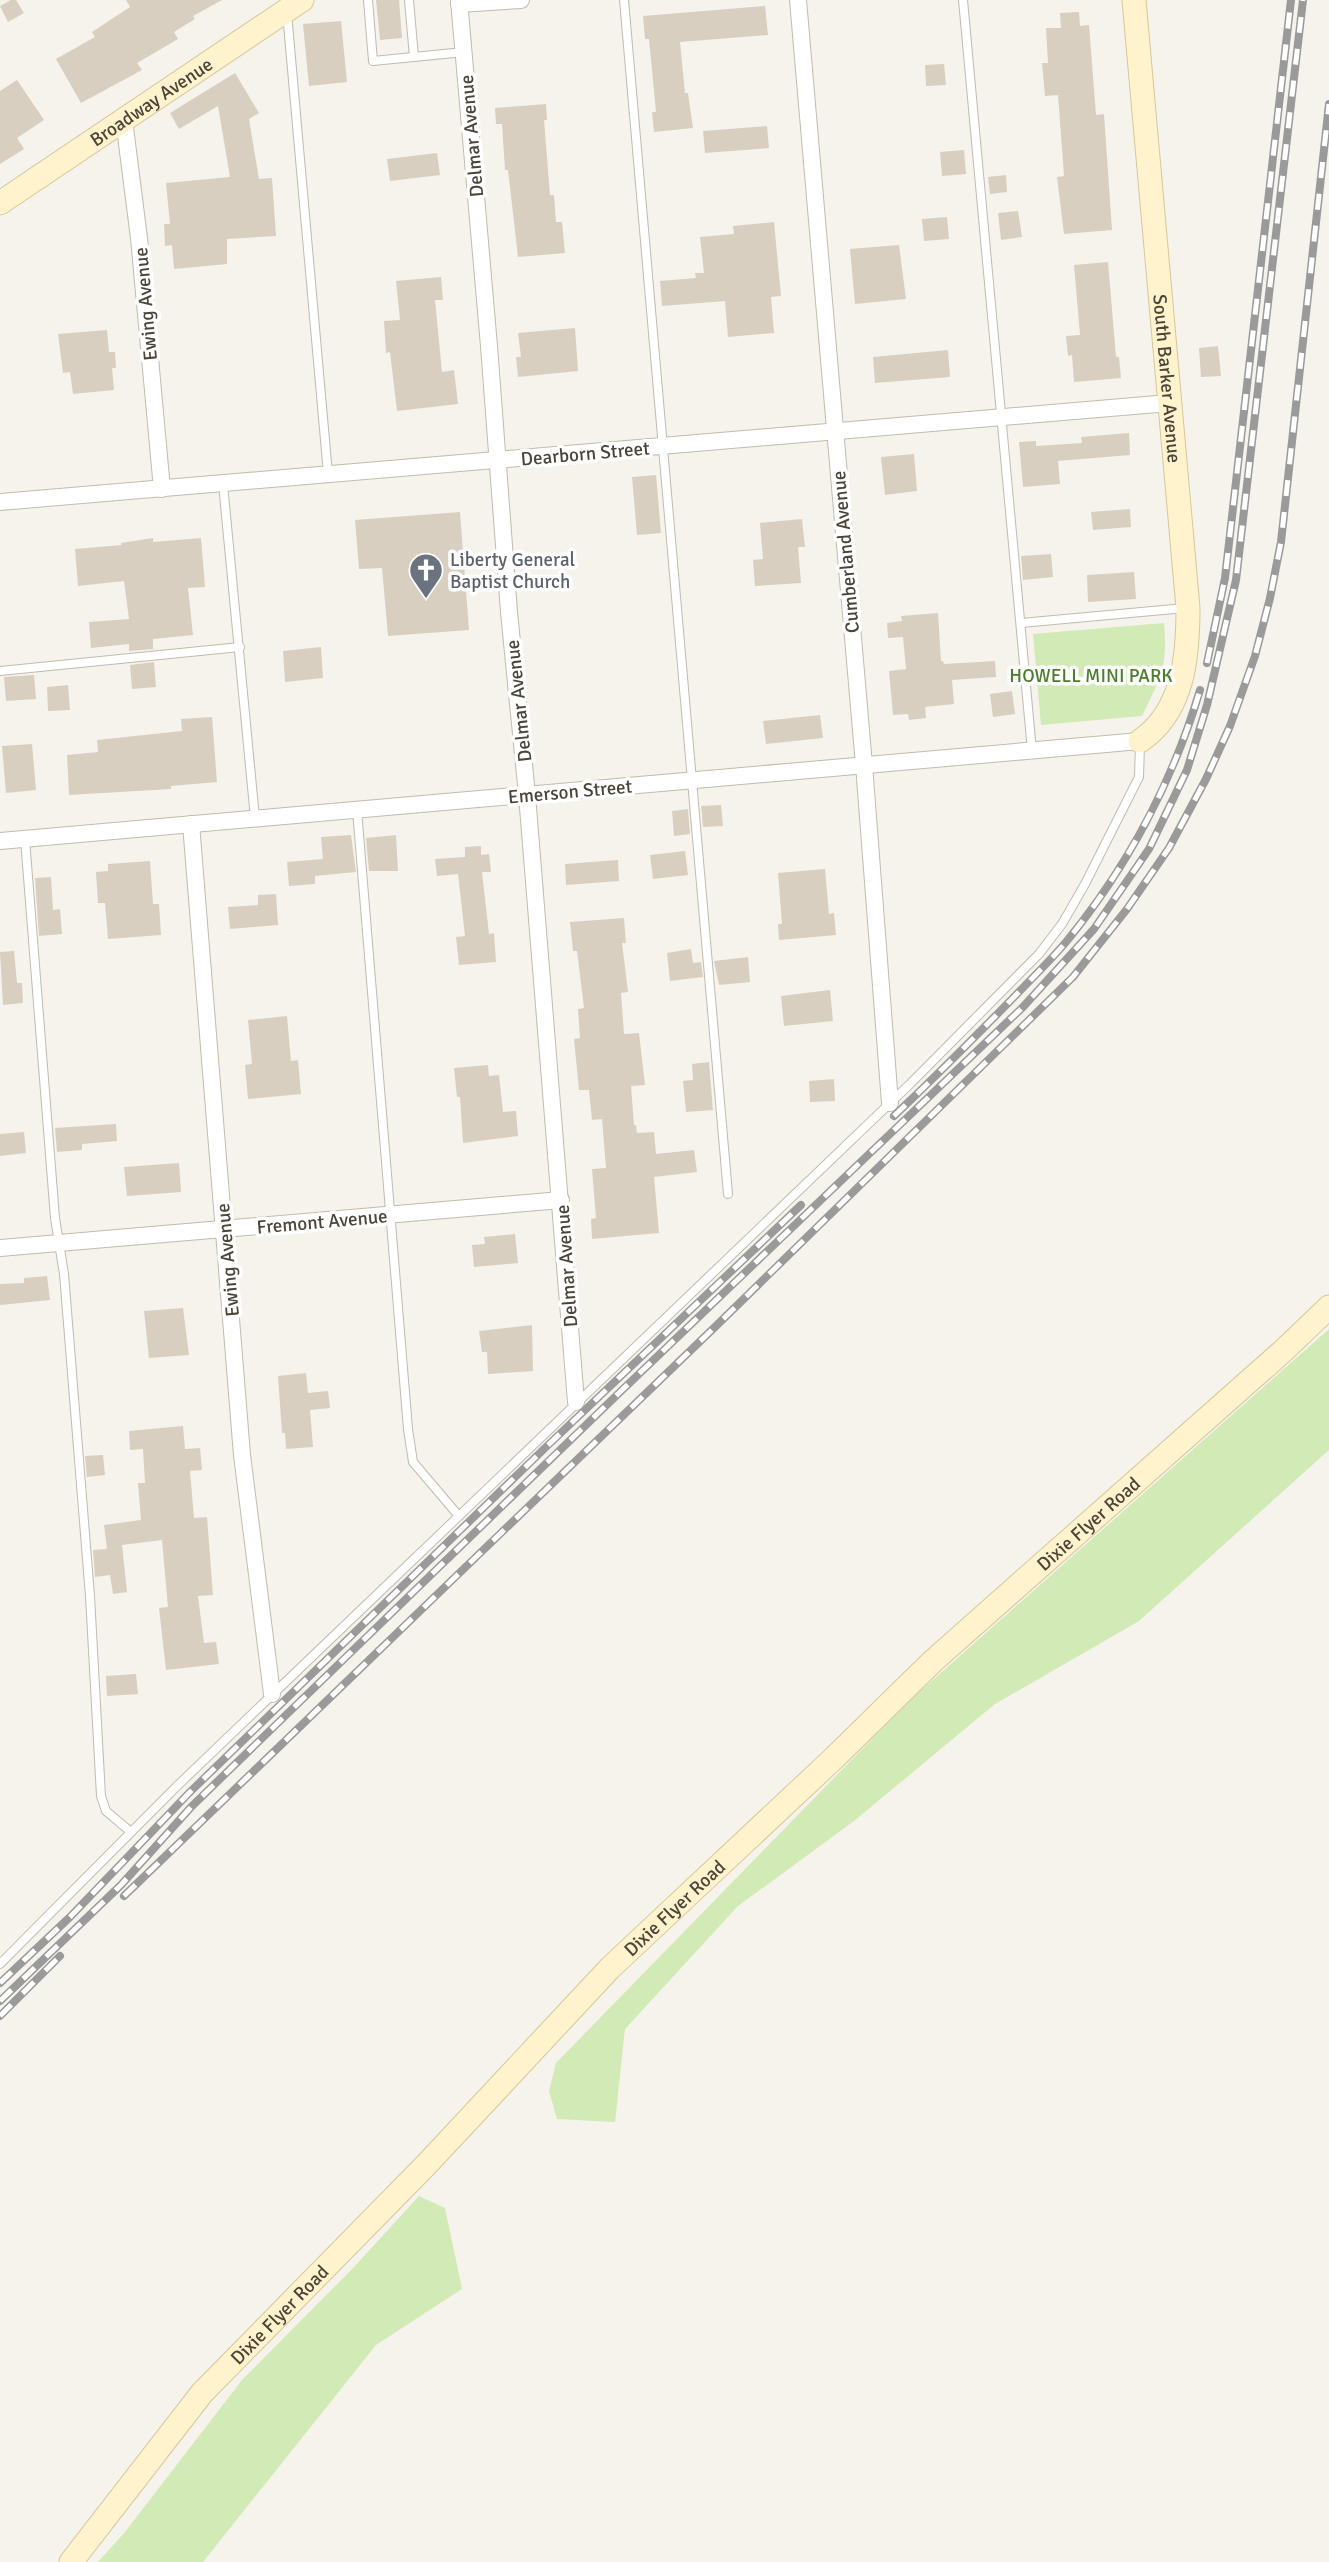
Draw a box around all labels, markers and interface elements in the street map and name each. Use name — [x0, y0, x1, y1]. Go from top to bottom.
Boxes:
street label: Broadway Avenue — [86, 52, 218, 152]
street label: Delmar Avenue — [455, 74, 489, 198]
street label: Ewing Avenue — [129, 246, 163, 362]
street label: South Barker Avenue — [1147, 293, 1186, 464]
street label: Dearborn Street — [520, 436, 651, 472]
street label: Cumberland Avenue — [827, 470, 865, 634]
place label: Liberty General Baptist Church — [450, 548, 575, 594]
church icon: Liberty General Baptist Church — [407, 551, 445, 600]
street label: Delmar Avenue — [501, 639, 537, 763]
park label: HOWELL MINI PARK — [1009, 664, 1173, 688]
street label: Emerson Street — [507, 775, 634, 809]
street label: Ewing Avenue — [211, 1202, 245, 1318]
street label: Fremont Avenue — [256, 1204, 389, 1240]
street label: Delmar Avenue — [551, 1204, 583, 1328]
street label: Dixie Flyer Road — [1032, 1472, 1146, 1576]
street label: Dixie Flyer Road — [619, 1855, 731, 1962]
street label: Dixie Flyer Road — [226, 2260, 334, 2370]

